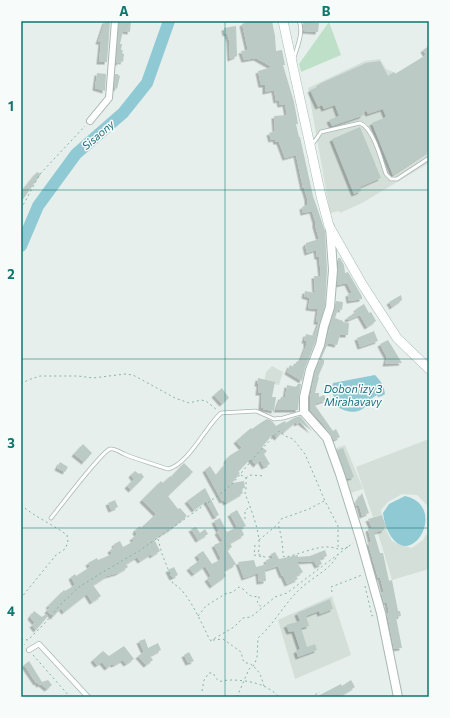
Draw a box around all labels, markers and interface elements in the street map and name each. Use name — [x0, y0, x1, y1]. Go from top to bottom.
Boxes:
text: A — [119, 3, 129, 19]
text: B — [322, 3, 331, 19]
text: 1 — [8, 98, 14, 114]
water label: Sisaony — [79, 117, 117, 152]
text: 2 — [7, 266, 15, 282]
water label: Dobon'izy 3 Mirahavavy — [324, 382, 383, 408]
text: 3 — [7, 435, 15, 451]
text: 4 — [7, 603, 15, 619]

